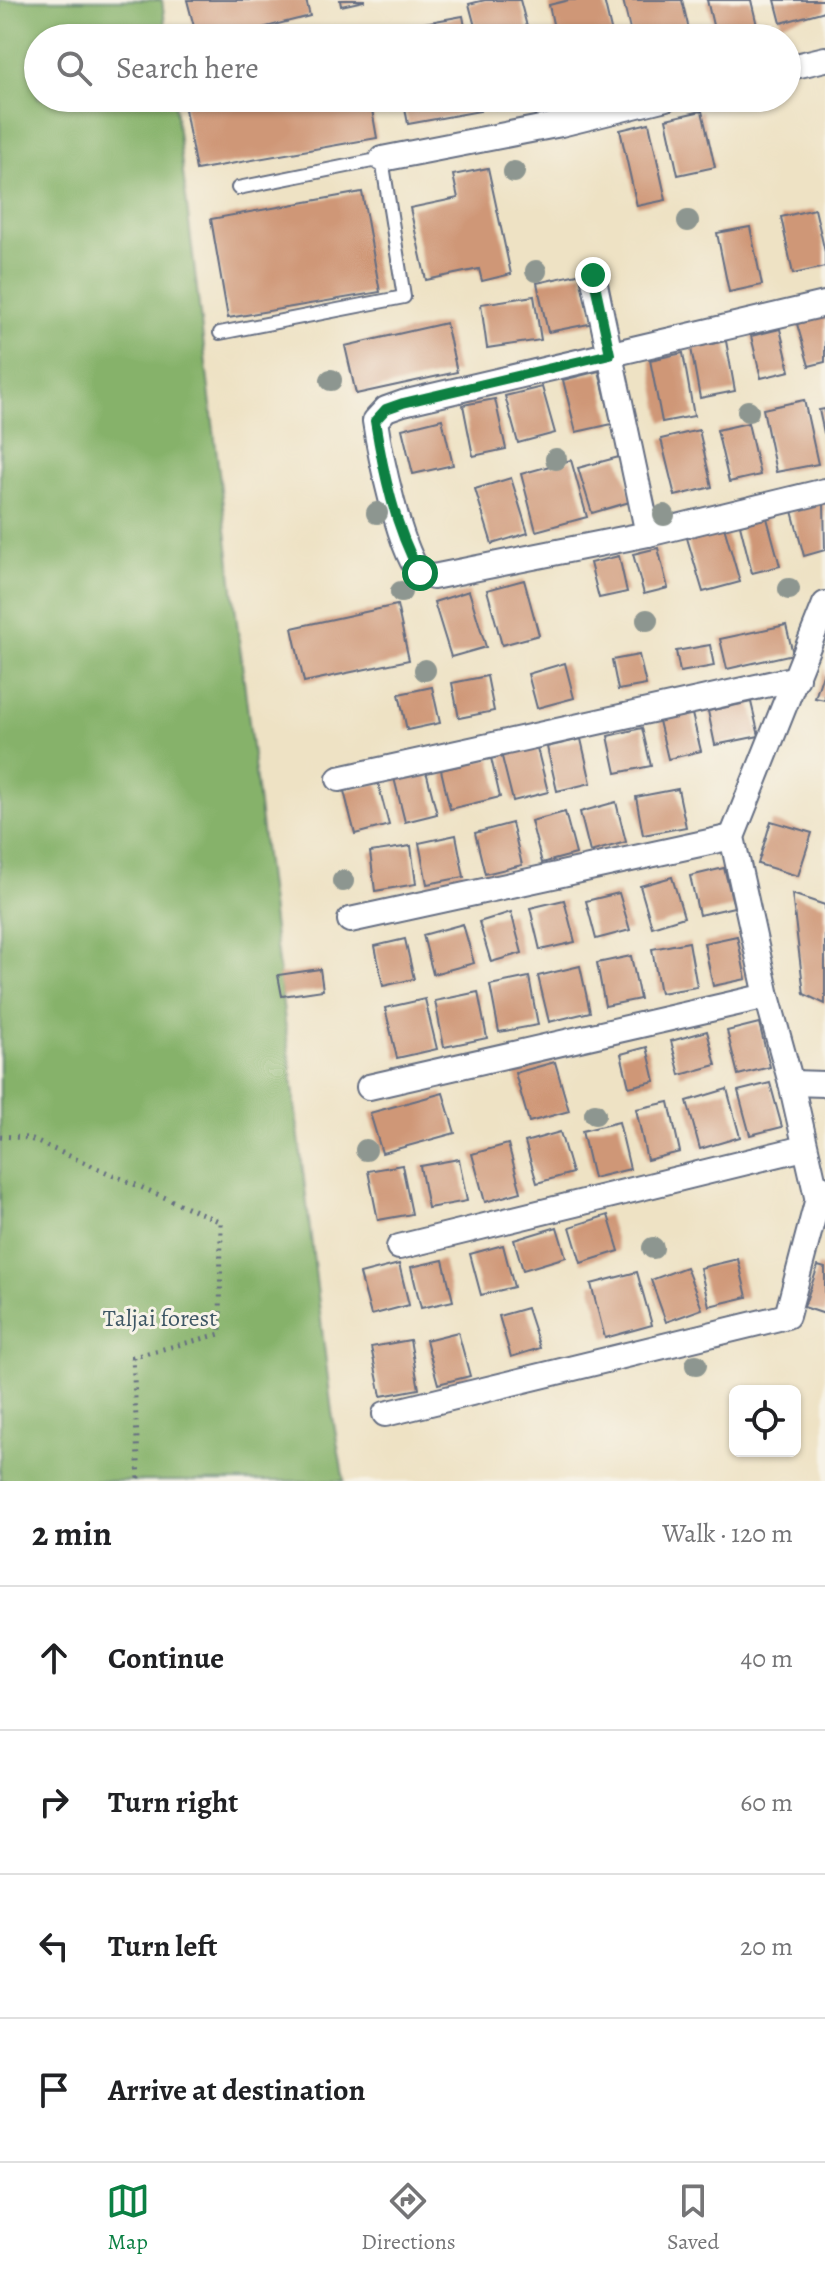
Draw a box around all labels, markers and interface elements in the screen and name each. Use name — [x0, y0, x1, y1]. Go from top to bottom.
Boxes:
search box — [24, 24, 801, 112]
icon: search — [52, 46, 96, 90]
text: Search here — [116, 48, 259, 88]
route end — [575, 257, 611, 293]
route start — [402, 555, 438, 591]
park label: Taljai forest — [103, 1302, 217, 1334]
map controls — [729, 1385, 801, 1457]
button: locate — [729, 1385, 801, 1457]
text: 2 min — [32, 1510, 112, 1557]
text: Walk · 120 m — [662, 1516, 793, 1551]
icon: ahead — [32, 1636, 76, 1680]
text: Continue — [108, 1638, 224, 1678]
text: 40 m — [741, 1641, 793, 1676]
icon: right — [32, 1780, 76, 1824]
text: Turn right — [108, 1782, 238, 1822]
text: 60 m — [740, 1785, 793, 1820]
icon: left — [32, 1924, 76, 1968]
text: Turn left — [108, 1926, 217, 1966]
text: 20 m — [740, 1929, 793, 1964]
icon: arrive — [32, 2068, 76, 2112]
text: Arrive at destination — [108, 2070, 365, 2110]
tab: Map — [106, 2179, 150, 2257]
tab: Directions — [361, 2179, 456, 2257]
tab: Saved — [667, 2179, 719, 2257]

